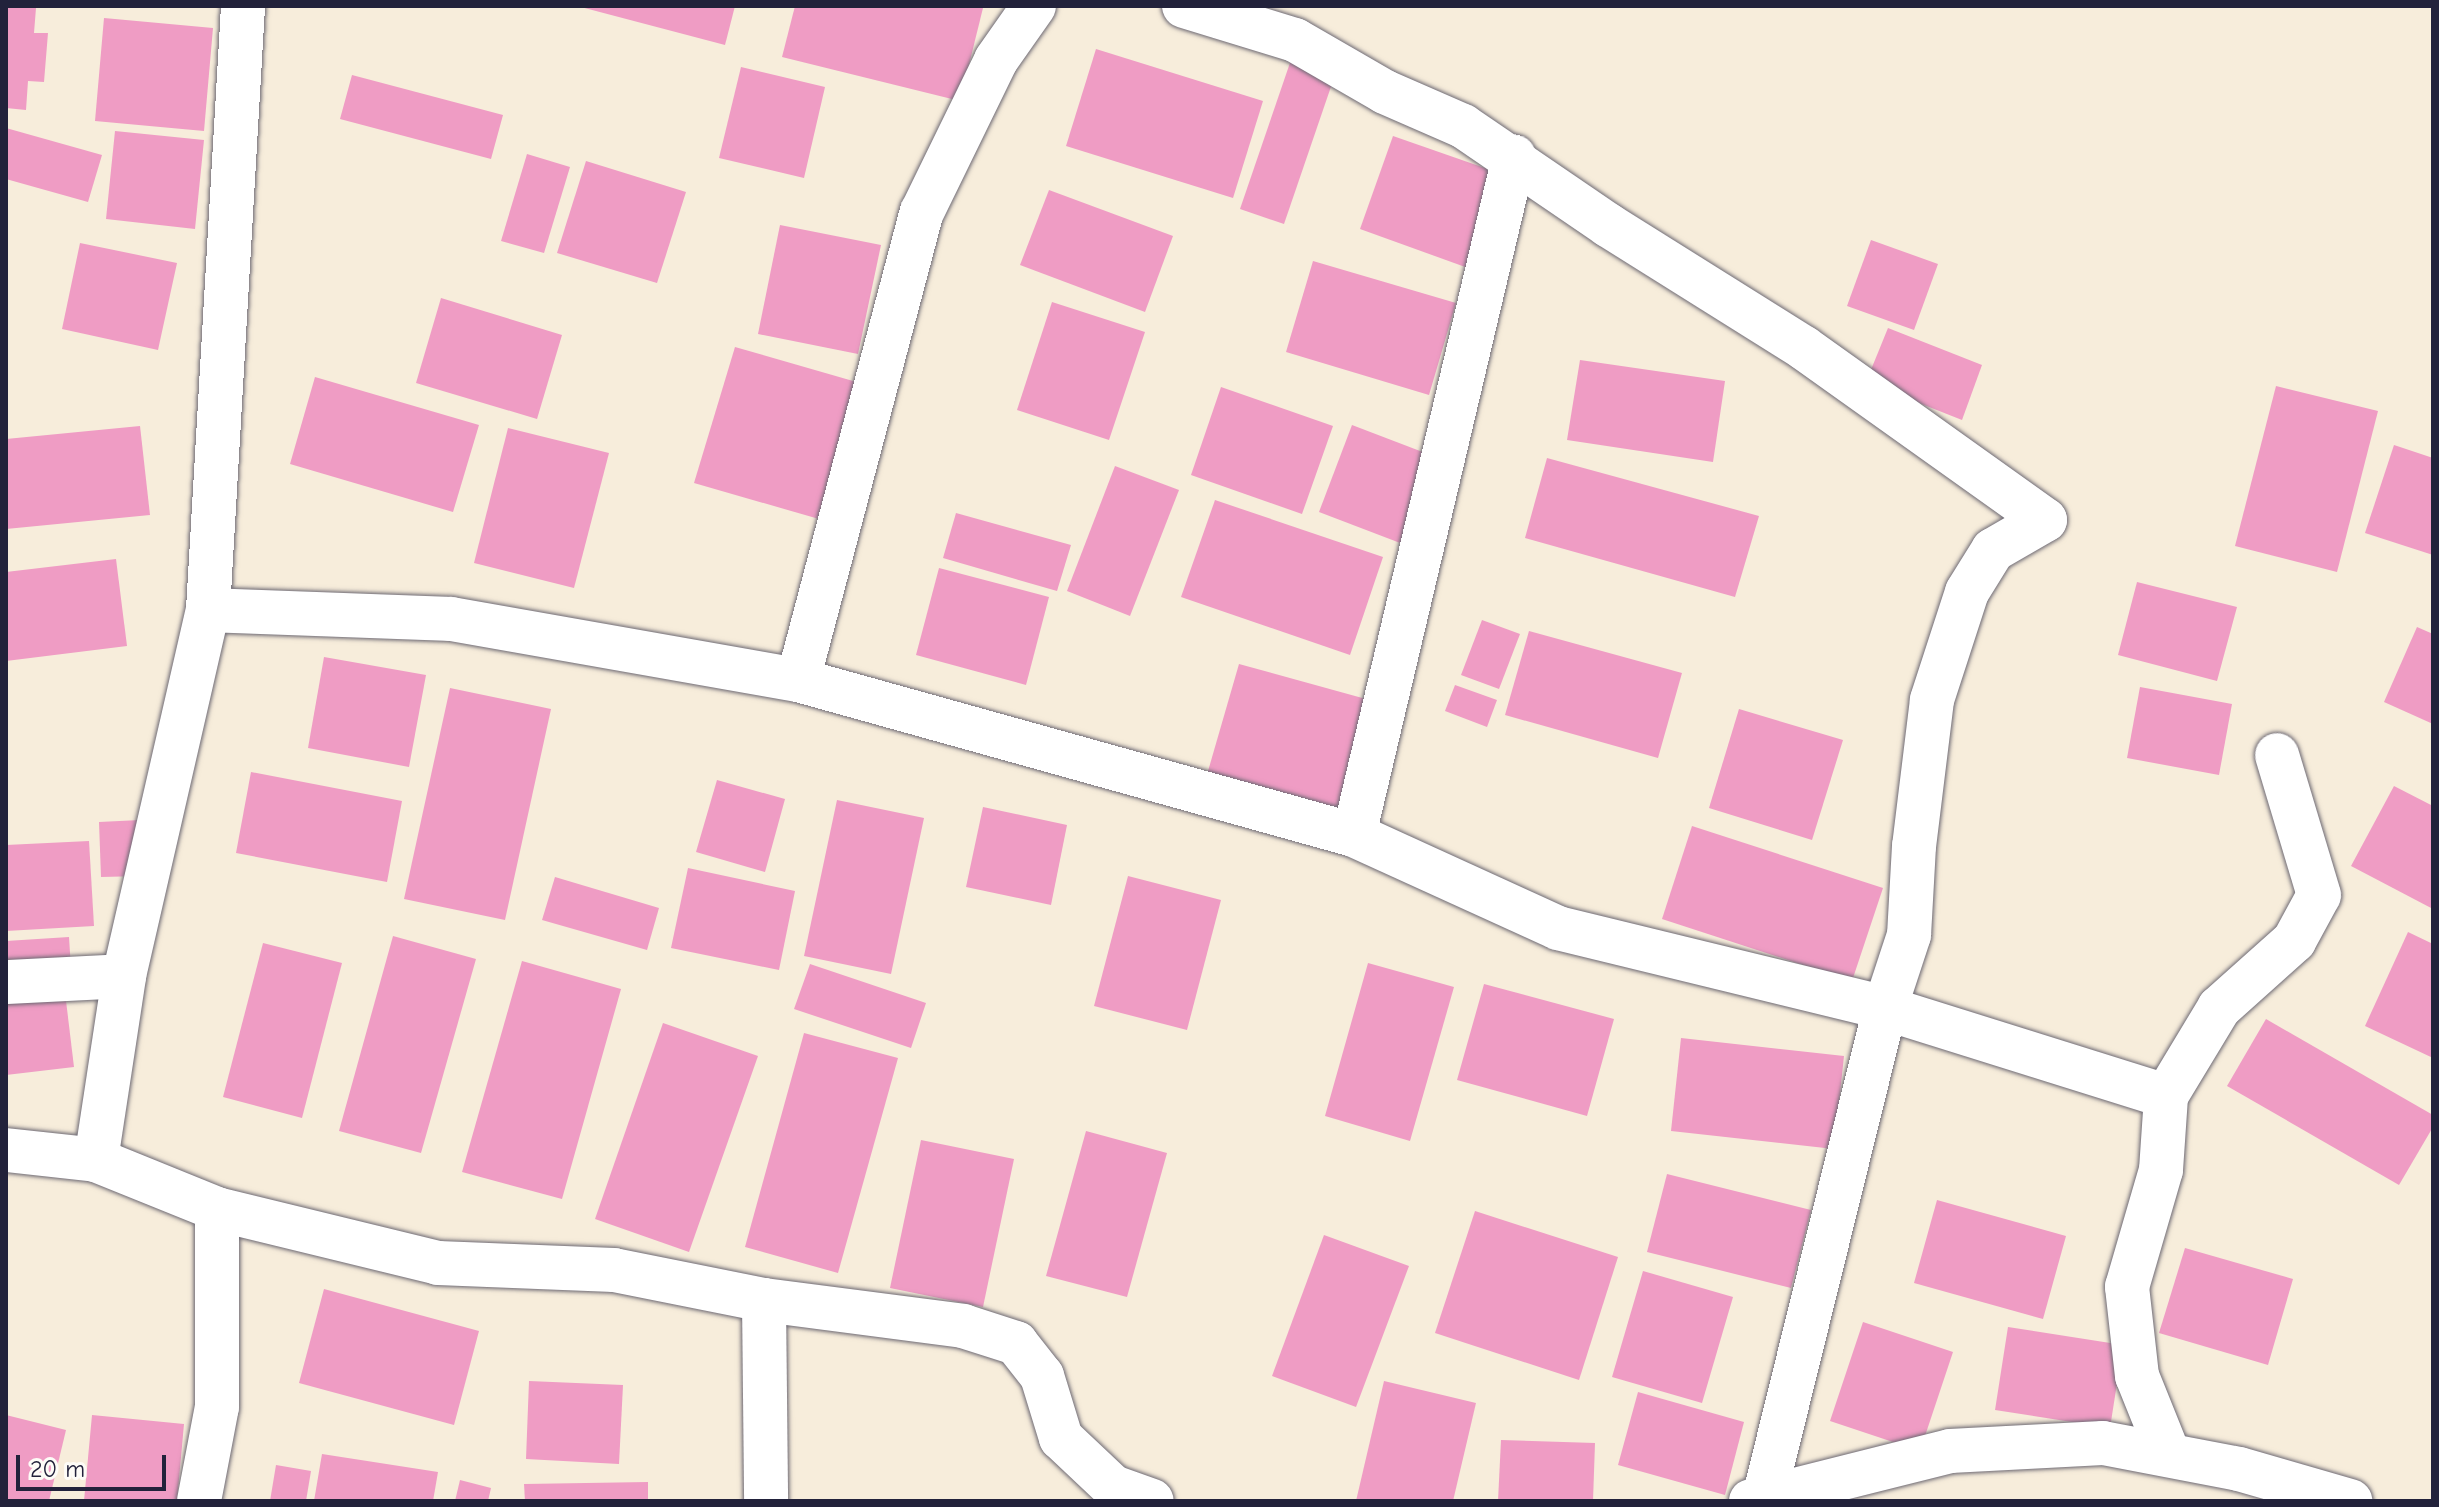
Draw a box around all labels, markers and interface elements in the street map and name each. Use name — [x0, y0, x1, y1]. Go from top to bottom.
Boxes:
scale bar — [20, 1439, 170, 1489]
text: 20 m — [30, 1455, 85, 1483]

